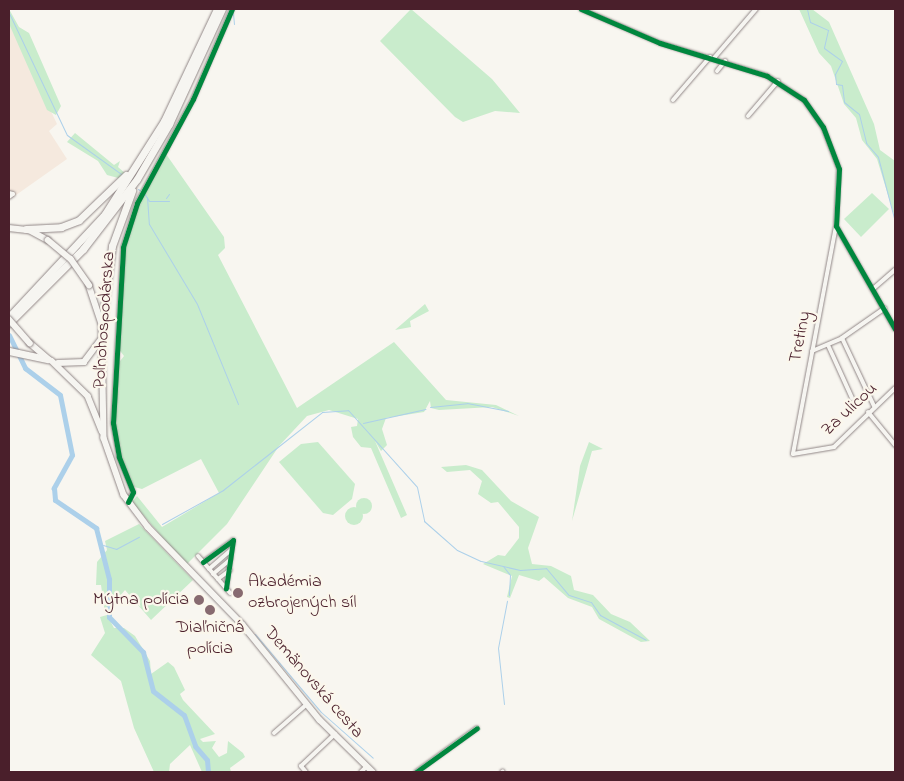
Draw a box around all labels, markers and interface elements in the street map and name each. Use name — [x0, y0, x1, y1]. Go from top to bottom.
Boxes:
street label: Poľnohospodárska — [89, 251, 121, 389]
street label: Tretiny — [785, 309, 817, 365]
street label: Za ulicou — [818, 379, 882, 441]
place label: Akadémia ozbrojených síl — [248, 572, 357, 614]
marker: Akadémia ozbrojených síl — [232, 587, 244, 599]
place label: Mýtna polícia — [93, 589, 189, 611]
marker: Mýtna polícia — [193, 594, 205, 606]
marker: Diaľničná polícia — [204, 604, 216, 616]
place label: Diaľničná polícia — [176, 618, 244, 660]
street label: Demänovská cesta — [259, 623, 367, 743]

